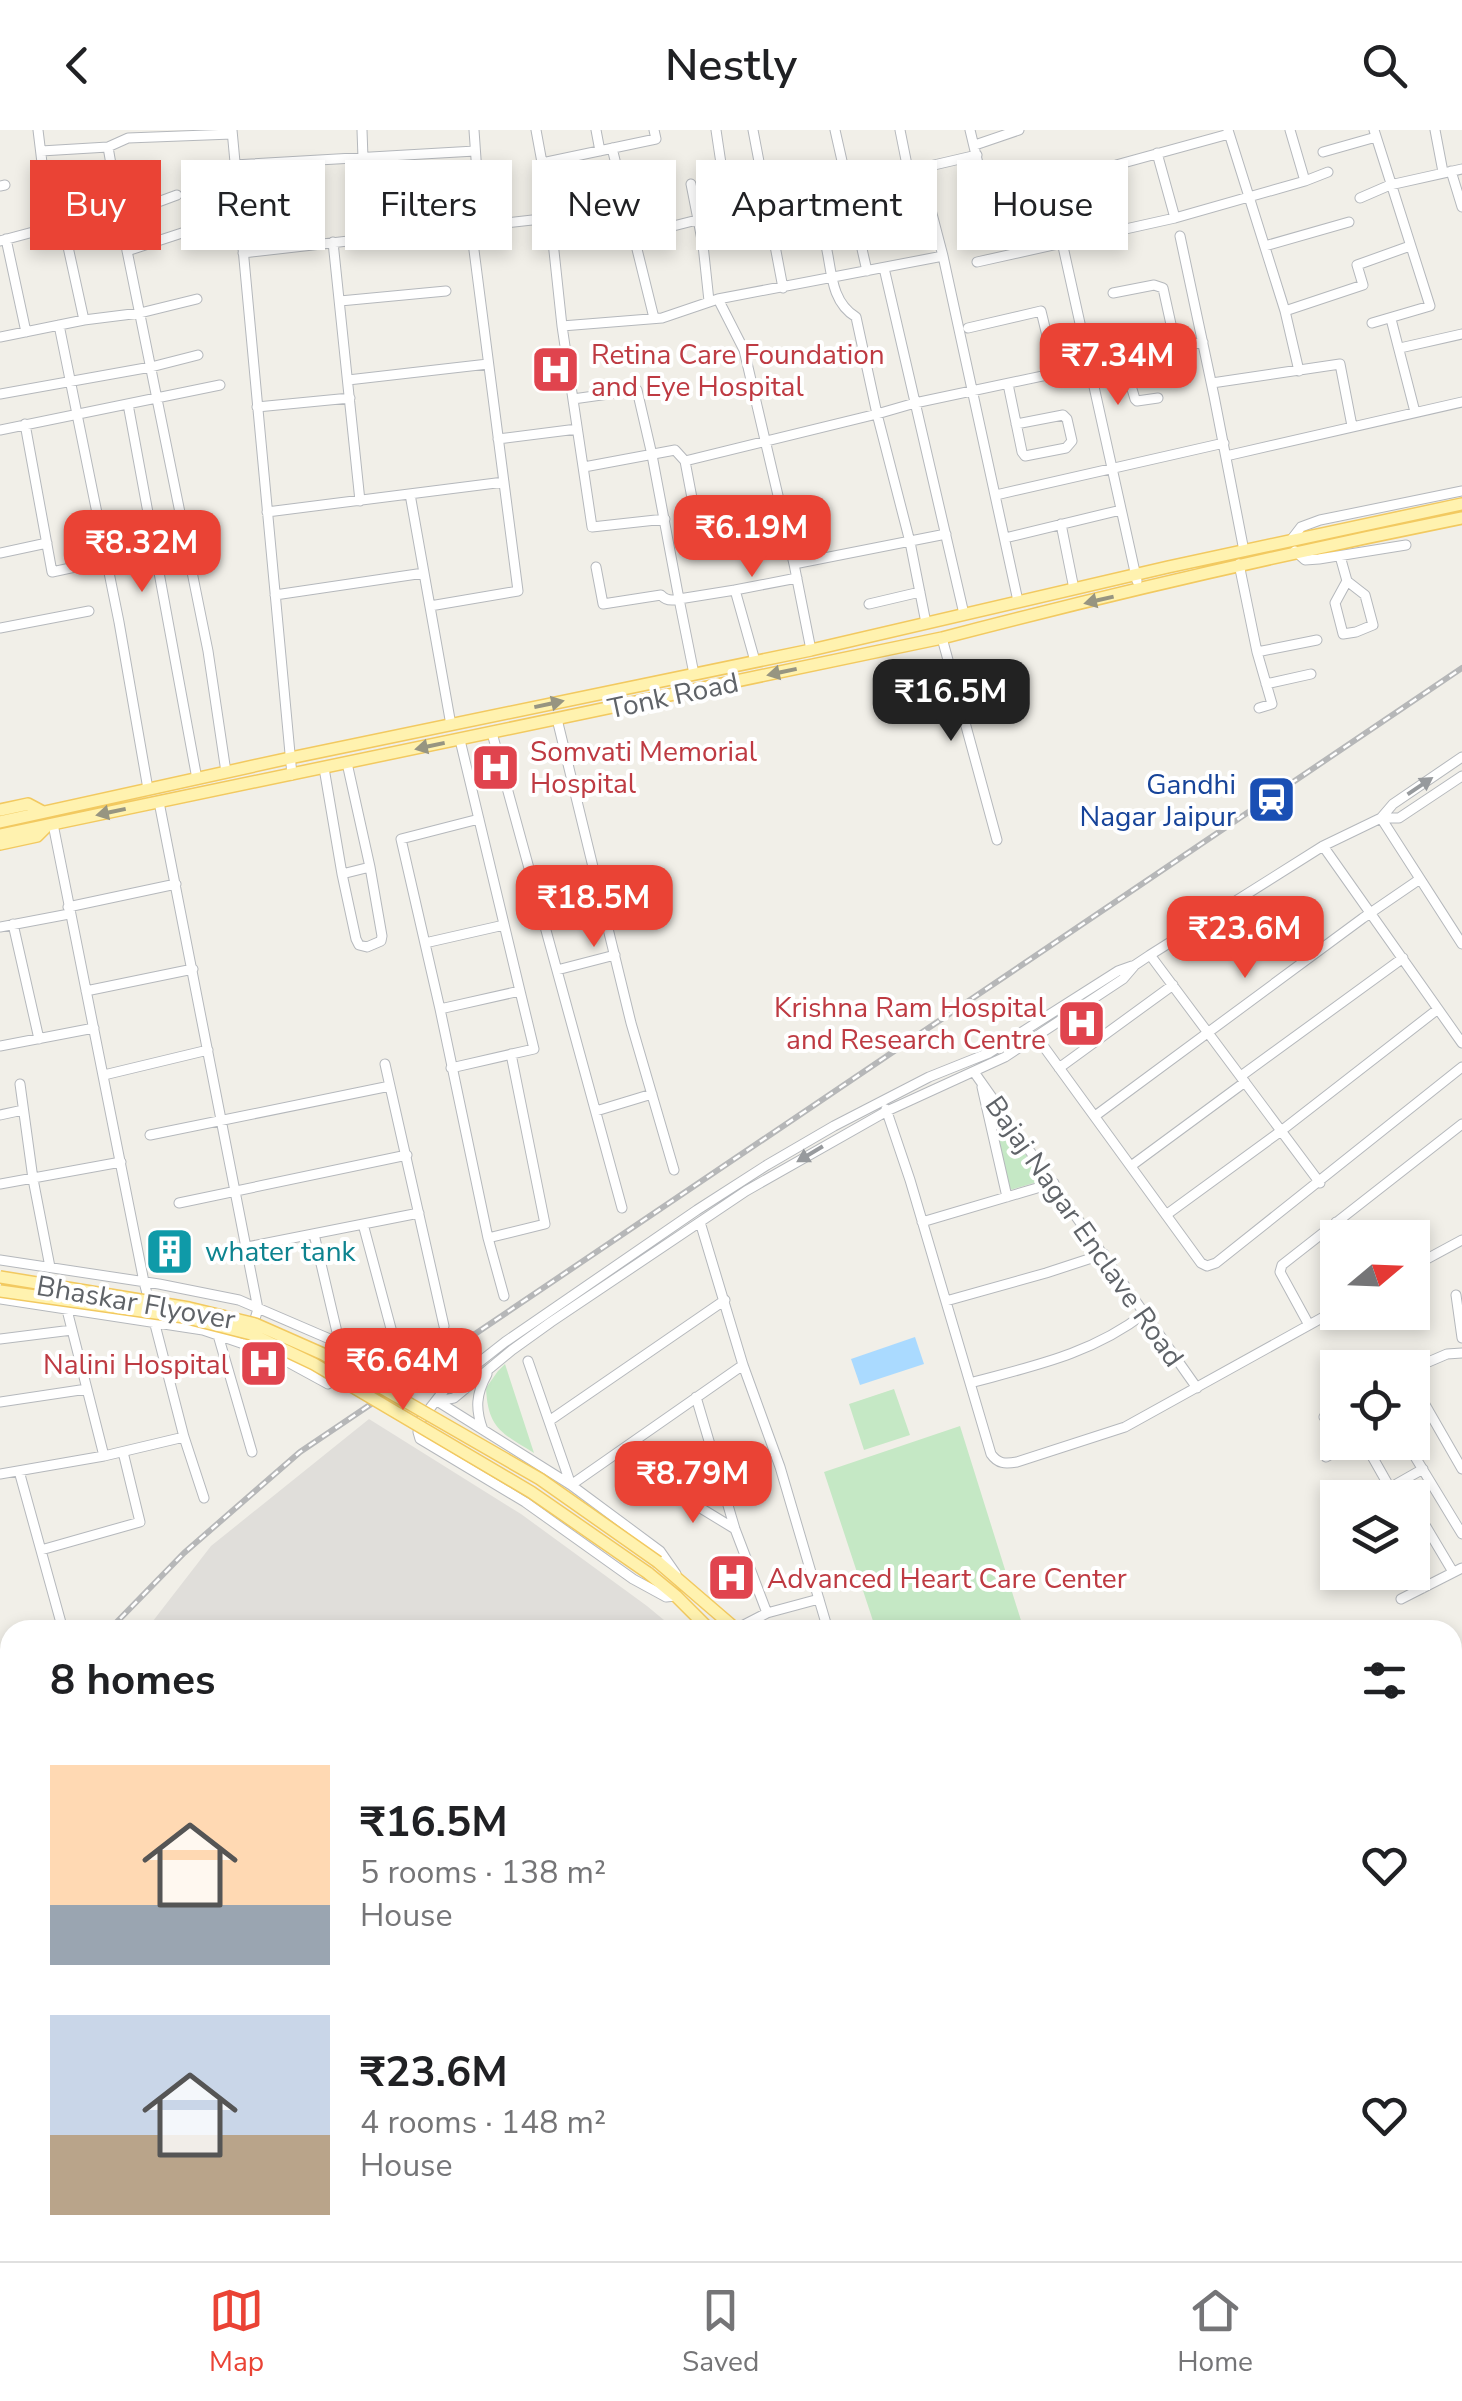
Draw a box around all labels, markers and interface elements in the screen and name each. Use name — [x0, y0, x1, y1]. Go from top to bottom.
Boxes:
text: Nestly — [665, 35, 797, 96]
icon: back — [50, 38, 105, 93]
icon: search — [1357, 38, 1412, 93]
chip: Buy — [30, 160, 161, 250]
chip: Rent — [181, 160, 325, 250]
chip: Filters — [345, 160, 512, 250]
chip: New — [532, 160, 676, 250]
chip: Apartment — [696, 160, 937, 250]
chip: House — [957, 160, 1128, 250]
pin: ₹7.34M — [1037, 323, 1199, 408]
text: ₹7.34M — [1062, 334, 1174, 377]
place label: Retina Care Foundation and Eye Hospital — [591, 336, 885, 406]
hospital icon: Retina Care Foundation and Eye Hospital — [530, 344, 582, 396]
pin: ₹6.19M — [671, 495, 833, 580]
text: ₹6.19M — [696, 506, 808, 549]
pin: ₹8.32M — [61, 510, 223, 595]
text: ₹8.32M — [86, 521, 198, 564]
one-way arrow — [1083, 593, 1114, 608]
pin: ₹16.5M — [870, 659, 1032, 744]
street label: Tonk Road — [604, 664, 742, 728]
one-way arrow — [766, 665, 797, 680]
text: ₹16.5M — [895, 670, 1007, 713]
one-way arrow — [534, 696, 565, 711]
place label: Somvati Memorial Hospital — [530, 733, 758, 803]
one-way arrow — [414, 739, 445, 755]
hospital icon: Somvati Memorial Hospital — [469, 741, 521, 793]
place label: Gandhi Nagar Jaipur — [1080, 766, 1236, 836]
station icon: Gandhi Nagar Jaipur — [1245, 774, 1297, 826]
one-way arrow — [1406, 777, 1433, 796]
one-way arrow — [95, 805, 126, 821]
pin: ₹18.5M — [513, 865, 675, 950]
text: ₹18.5M — [538, 876, 650, 919]
pin: ₹23.6M — [1164, 896, 1326, 981]
text: ₹23.6M — [1189, 907, 1301, 950]
place label: Krishna Ram Hospital and Research Centre — [774, 989, 1047, 1059]
hospital icon: Krishna Ram Hospital and Research Centre — [1055, 997, 1107, 1049]
street label: Bajaj Nagar Enclave Road — [976, 1089, 1192, 1375]
one-way arrow — [796, 1145, 824, 1162]
north arrow — [1320, 1220, 1430, 1330]
map controls — [1320, 1220, 1430, 1590]
building icon: whater tank — [144, 1225, 196, 1277]
place label: whater tank — [205, 1233, 357, 1271]
street label: Bhaskar Flyover — [34, 1267, 238, 1339]
pin: ₹6.64M — [322, 1328, 484, 1413]
hospital icon: Nalini Hospital — [238, 1338, 290, 1390]
text: ₹6.64M — [347, 1339, 459, 1382]
place label: Nalini Hospital — [43, 1346, 230, 1384]
button: locate — [1320, 1350, 1430, 1460]
pin: ₹8.79M — [612, 1441, 774, 1526]
text: ₹8.79M — [637, 1452, 749, 1495]
button: layers — [1320, 1480, 1430, 1590]
hospital icon: Advanced Heart Care Center — [706, 1552, 758, 1604]
place label: Advanced Heart Care Center — [767, 1560, 1127, 1598]
text: 8 homes — [50, 1652, 215, 1709]
icon: filters — [1357, 1653, 1412, 1708]
text: ₹16.5M — [360, 1794, 508, 1851]
icon: home — [130, 1805, 250, 1925]
icon: heart — [1357, 1838, 1412, 1893]
text: 5 rooms · 138 m² — [360, 1851, 606, 1894]
text: House — [360, 1894, 453, 1937]
text: ₹23.6M — [360, 2044, 508, 2101]
icon: home — [130, 2055, 250, 2175]
icon: heart — [1357, 2088, 1412, 2143]
text: 4 rooms · 148 m² — [360, 2101, 606, 2144]
text: House — [360, 2144, 453, 2187]
tab: Map — [209, 2283, 264, 2381]
tab: Saved — [682, 2283, 759, 2381]
tab: Home — [1177, 2283, 1253, 2381]

